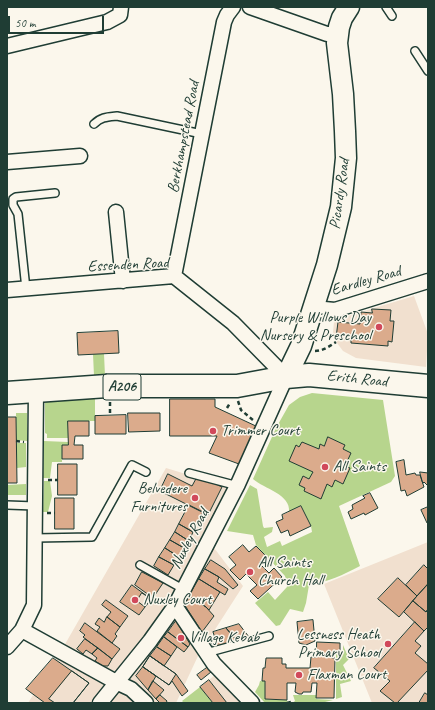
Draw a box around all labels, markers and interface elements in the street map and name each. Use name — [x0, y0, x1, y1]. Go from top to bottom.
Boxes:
scale bar — [10, 8, 106, 34]
text: 50 m — [15, 15, 35, 31]
street label: Berkhampstead Road — [164, 79, 204, 195]
street label: Picardy Road — [326, 158, 354, 230]
street label: Essenden Road — [87, 253, 169, 277]
street label: Eardley Road — [329, 262, 403, 300]
place label: Purple Willows Day Nursery & Preschool — [260, 308, 371, 346]
marker: Purple Willows Day Nursery & Preschool — [374, 322, 384, 332]
street label: Erith Road — [326, 366, 388, 392]
road number: A206 — [103, 374, 141, 400]
place label: Trimmer Court — [221, 421, 300, 441]
marker: Trimmer Court — [208, 426, 218, 436]
place label: All Saints — [333, 457, 386, 477]
marker: All Saints — [320, 462, 330, 472]
place label: Belvedere Furnitures — [130, 479, 187, 517]
marker: Belvedere Furnitures — [190, 493, 200, 503]
street label: Nuxley Road — [166, 506, 214, 572]
place label: All Saints Church Hall — [258, 553, 323, 591]
marker: All Saints Church Hall — [245, 567, 255, 577]
place label: Nuxley Court — [143, 590, 212, 610]
marker: Nuxley Court — [130, 595, 140, 605]
place label: Lessness Heath Primary School — [297, 625, 380, 663]
place label: Village Kebab — [189, 628, 259, 648]
marker: Village Kebab — [176, 633, 186, 643]
marker: Lessness Heath Primary School — [383, 639, 393, 649]
place label: Flaxman Court — [307, 665, 386, 685]
marker: Flaxman Court — [294, 670, 304, 680]

